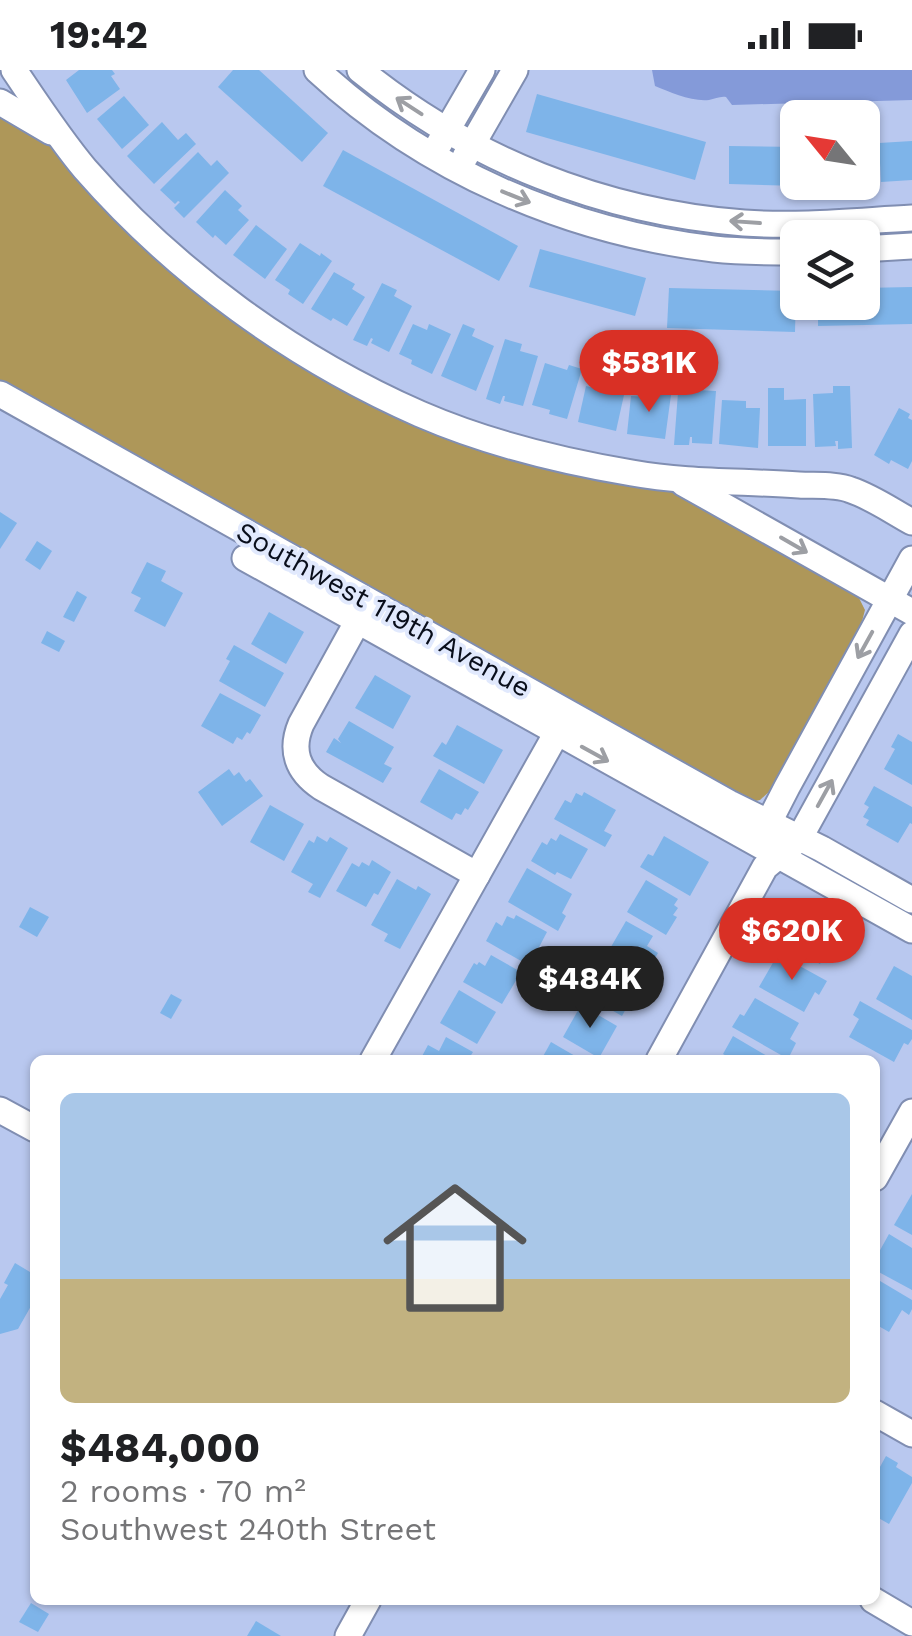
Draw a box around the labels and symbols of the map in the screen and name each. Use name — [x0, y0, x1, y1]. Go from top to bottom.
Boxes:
one-way arrow — [395, 96, 423, 117]
north arrow — [780, 100, 880, 200]
one-way arrow — [500, 189, 531, 207]
one-way arrow — [729, 212, 761, 231]
pin: $581K — [579, 330, 719, 415]
street label: Southwest 119th Avenue — [231, 515, 537, 704]
one-way arrow — [779, 536, 809, 556]
one-way arrow — [855, 630, 875, 659]
one-way arrow — [580, 744, 609, 764]
one-way arrow — [816, 778, 836, 808]
pin: $620K — [722, 898, 862, 983]
pin: $484K — [520, 946, 660, 1031]

